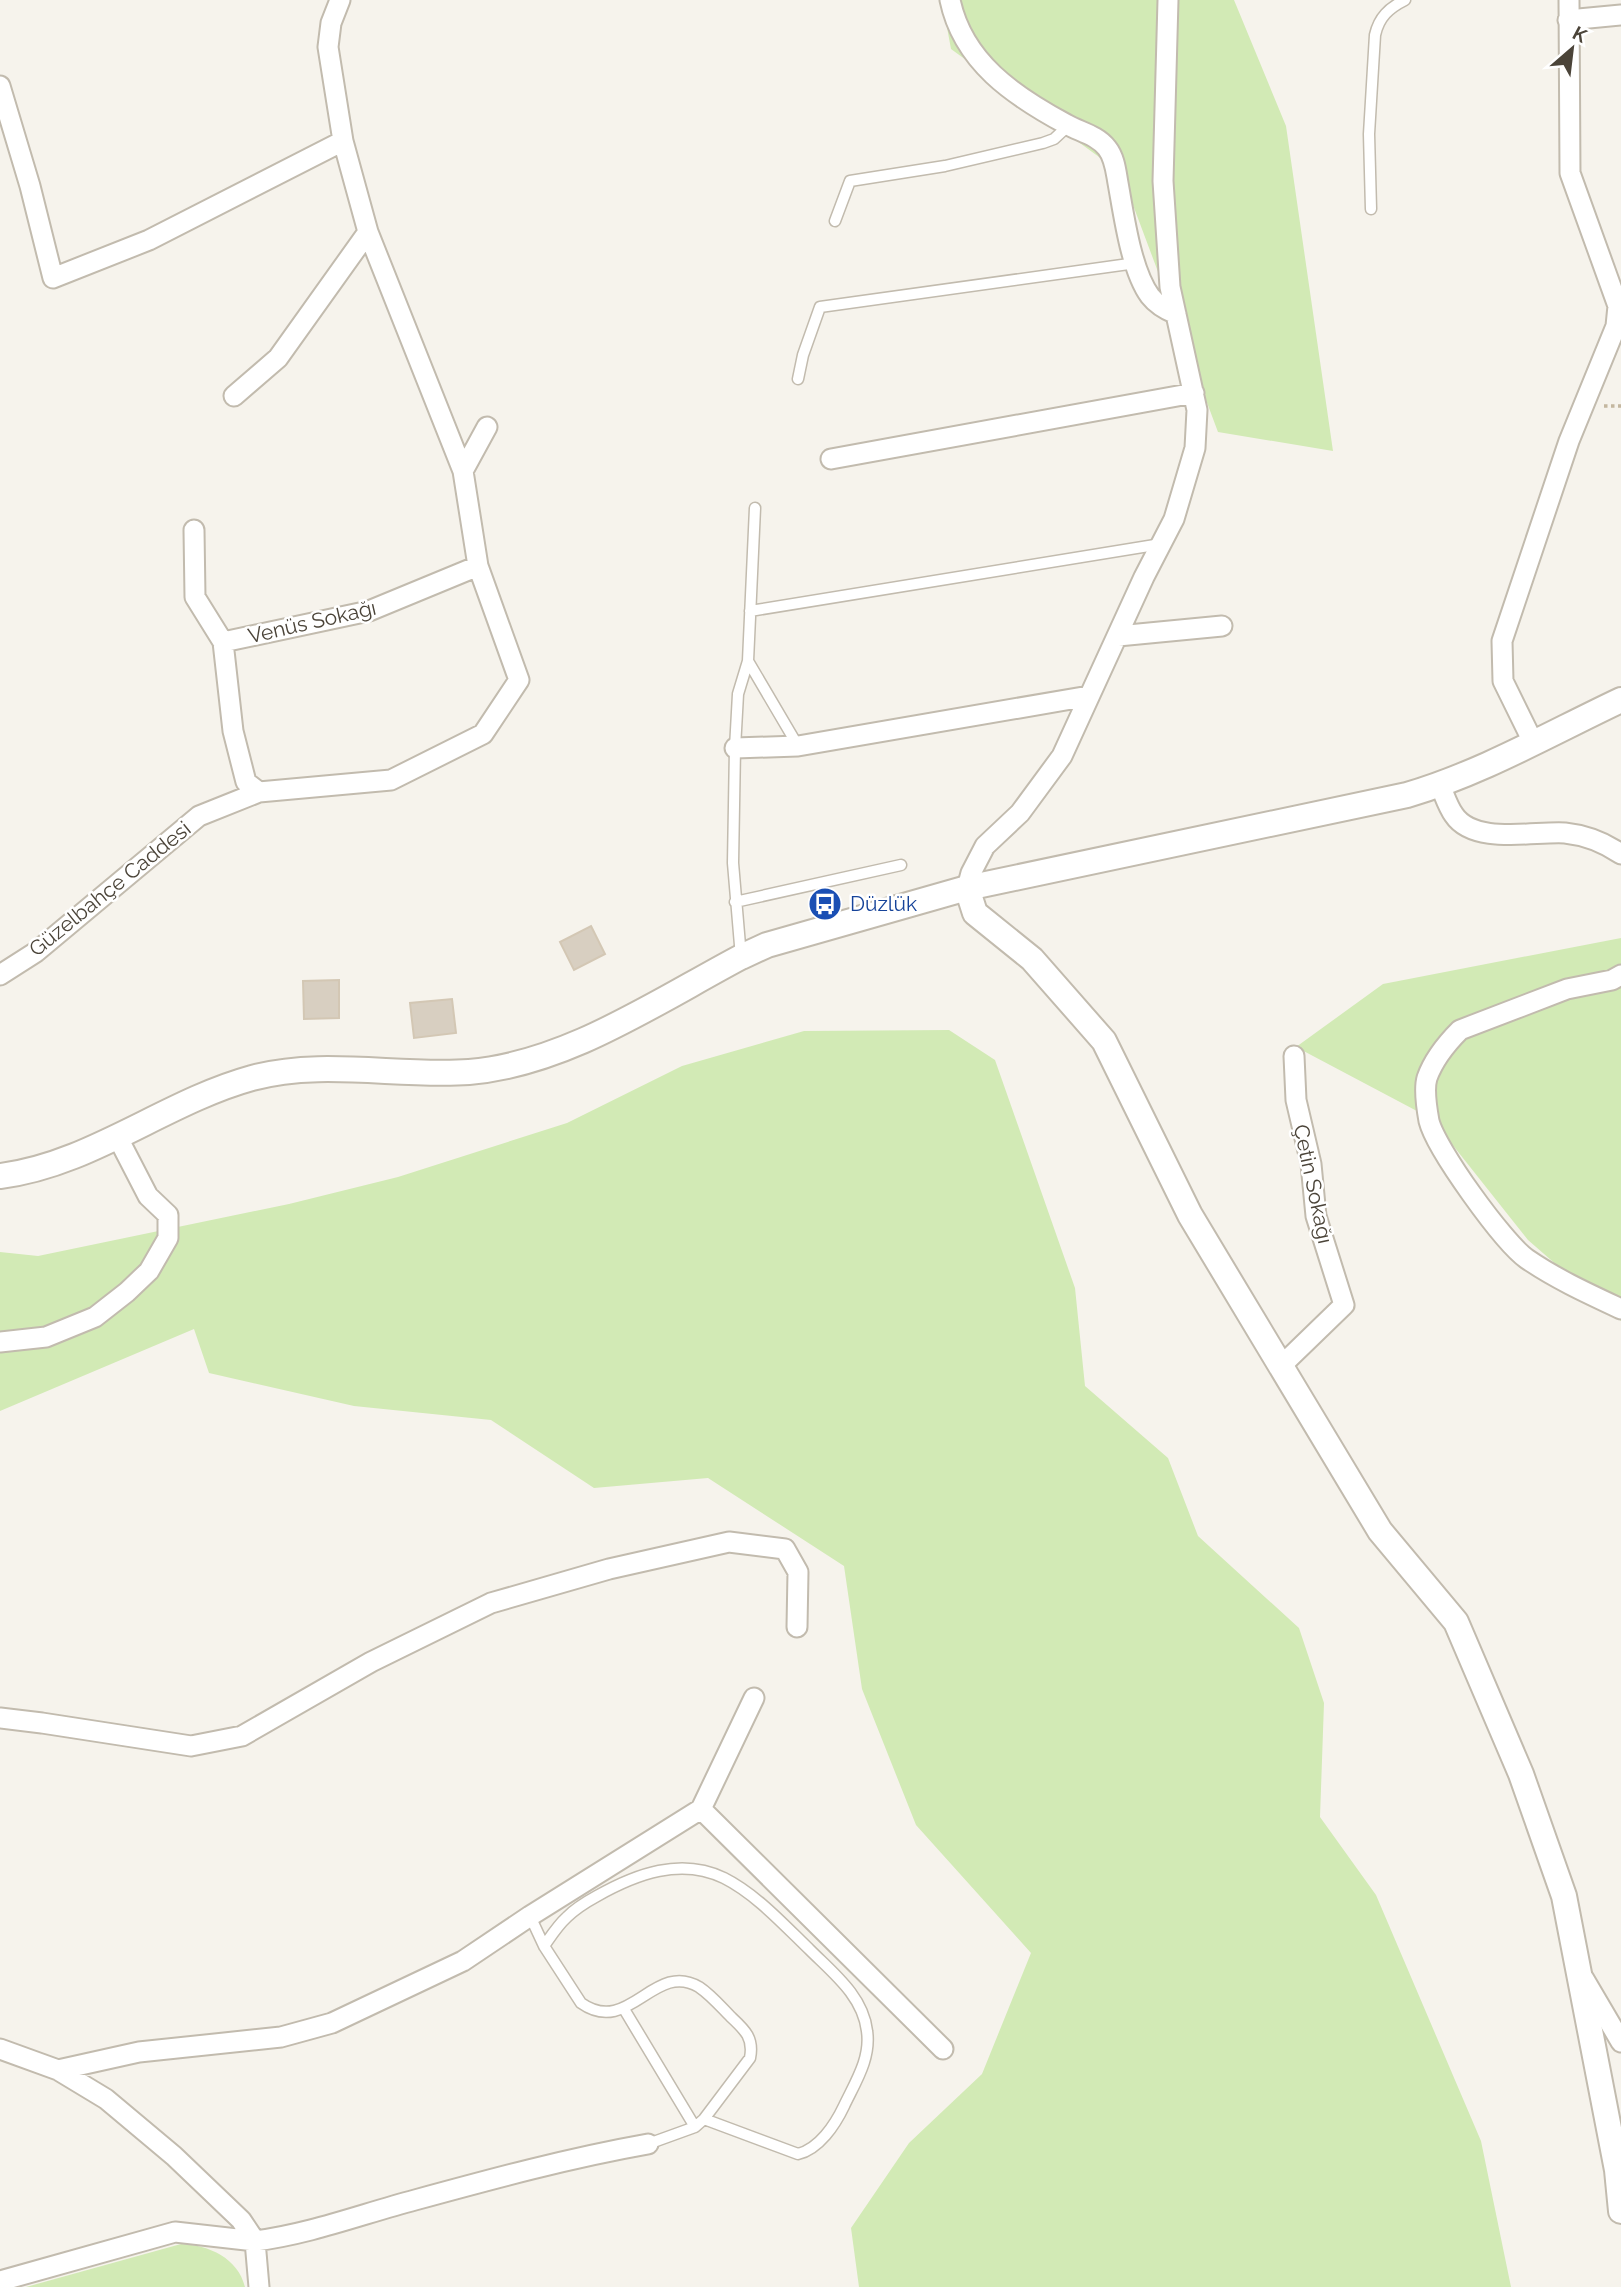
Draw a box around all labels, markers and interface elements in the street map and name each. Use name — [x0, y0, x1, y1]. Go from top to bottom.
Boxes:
north arrow — [1537, 14, 1607, 84]
text: K — [1569, 21, 1591, 47]
street label: Venüs Sokağı — [245, 595, 378, 648]
street label: Güzelbahçe Caddesi — [24, 816, 195, 961]
bus stop icon: Düzlük — [806, 885, 844, 923]
place label: Düzlük — [850, 891, 917, 916]
street label: Çetin Sokağı — [1289, 1122, 1338, 1246]

